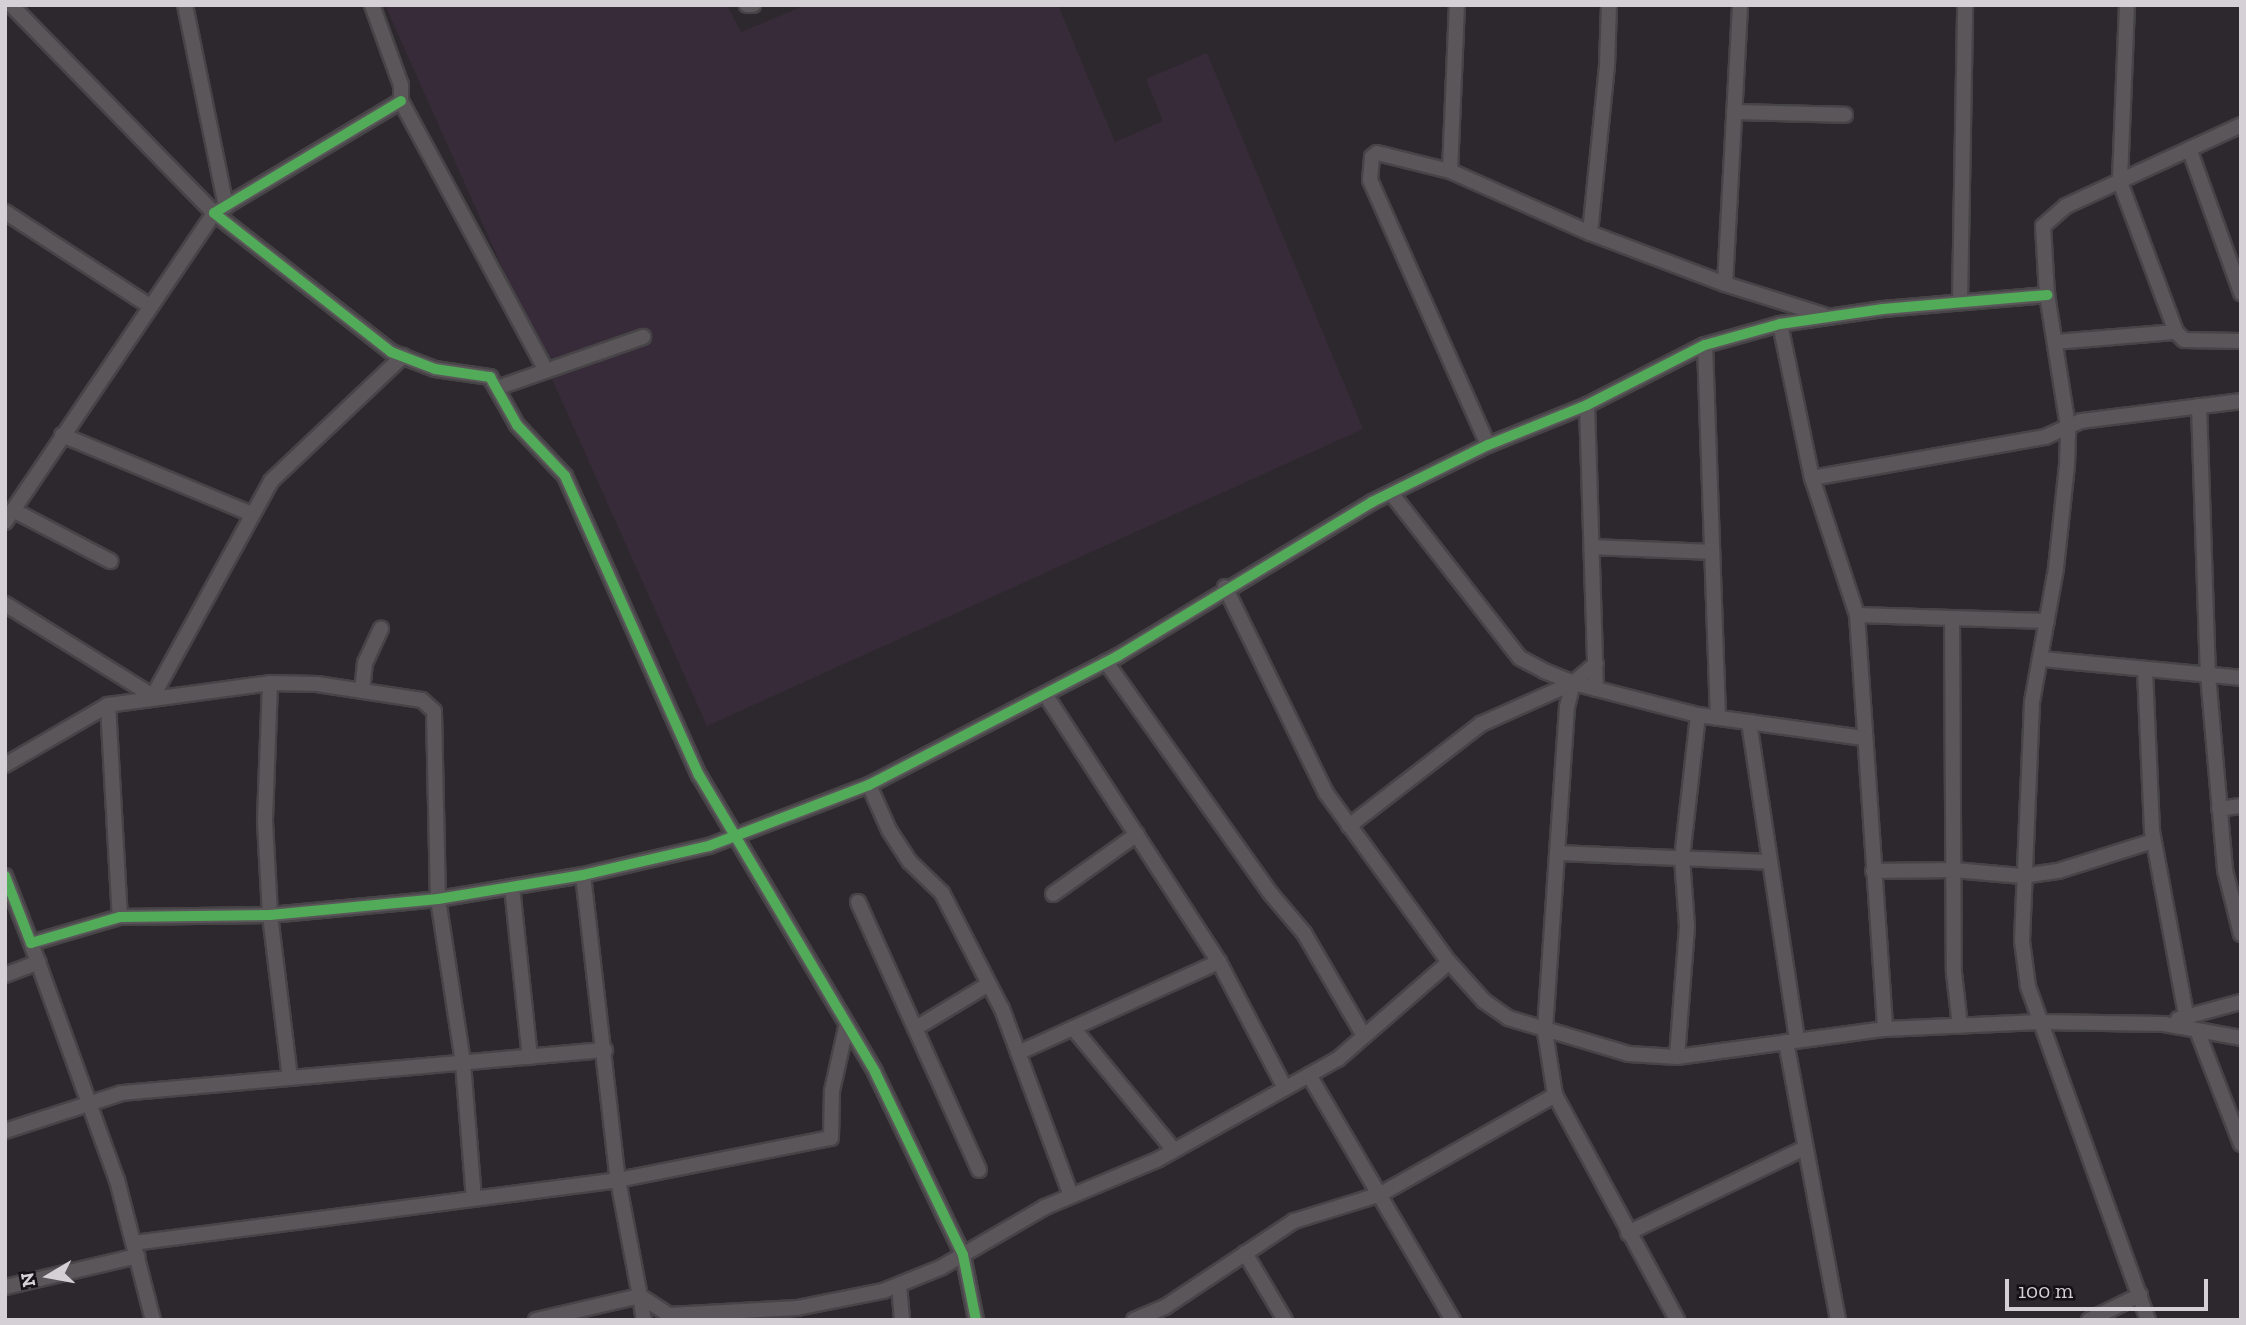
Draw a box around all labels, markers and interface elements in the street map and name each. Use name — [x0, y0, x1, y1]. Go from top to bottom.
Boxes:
north arrow — [14, 1241, 84, 1311]
scale bar — [2008, 1266, 2211, 1310]
text: N — [15, 1271, 40, 1289]
text: 100 m — [2018, 1278, 2073, 1303]

